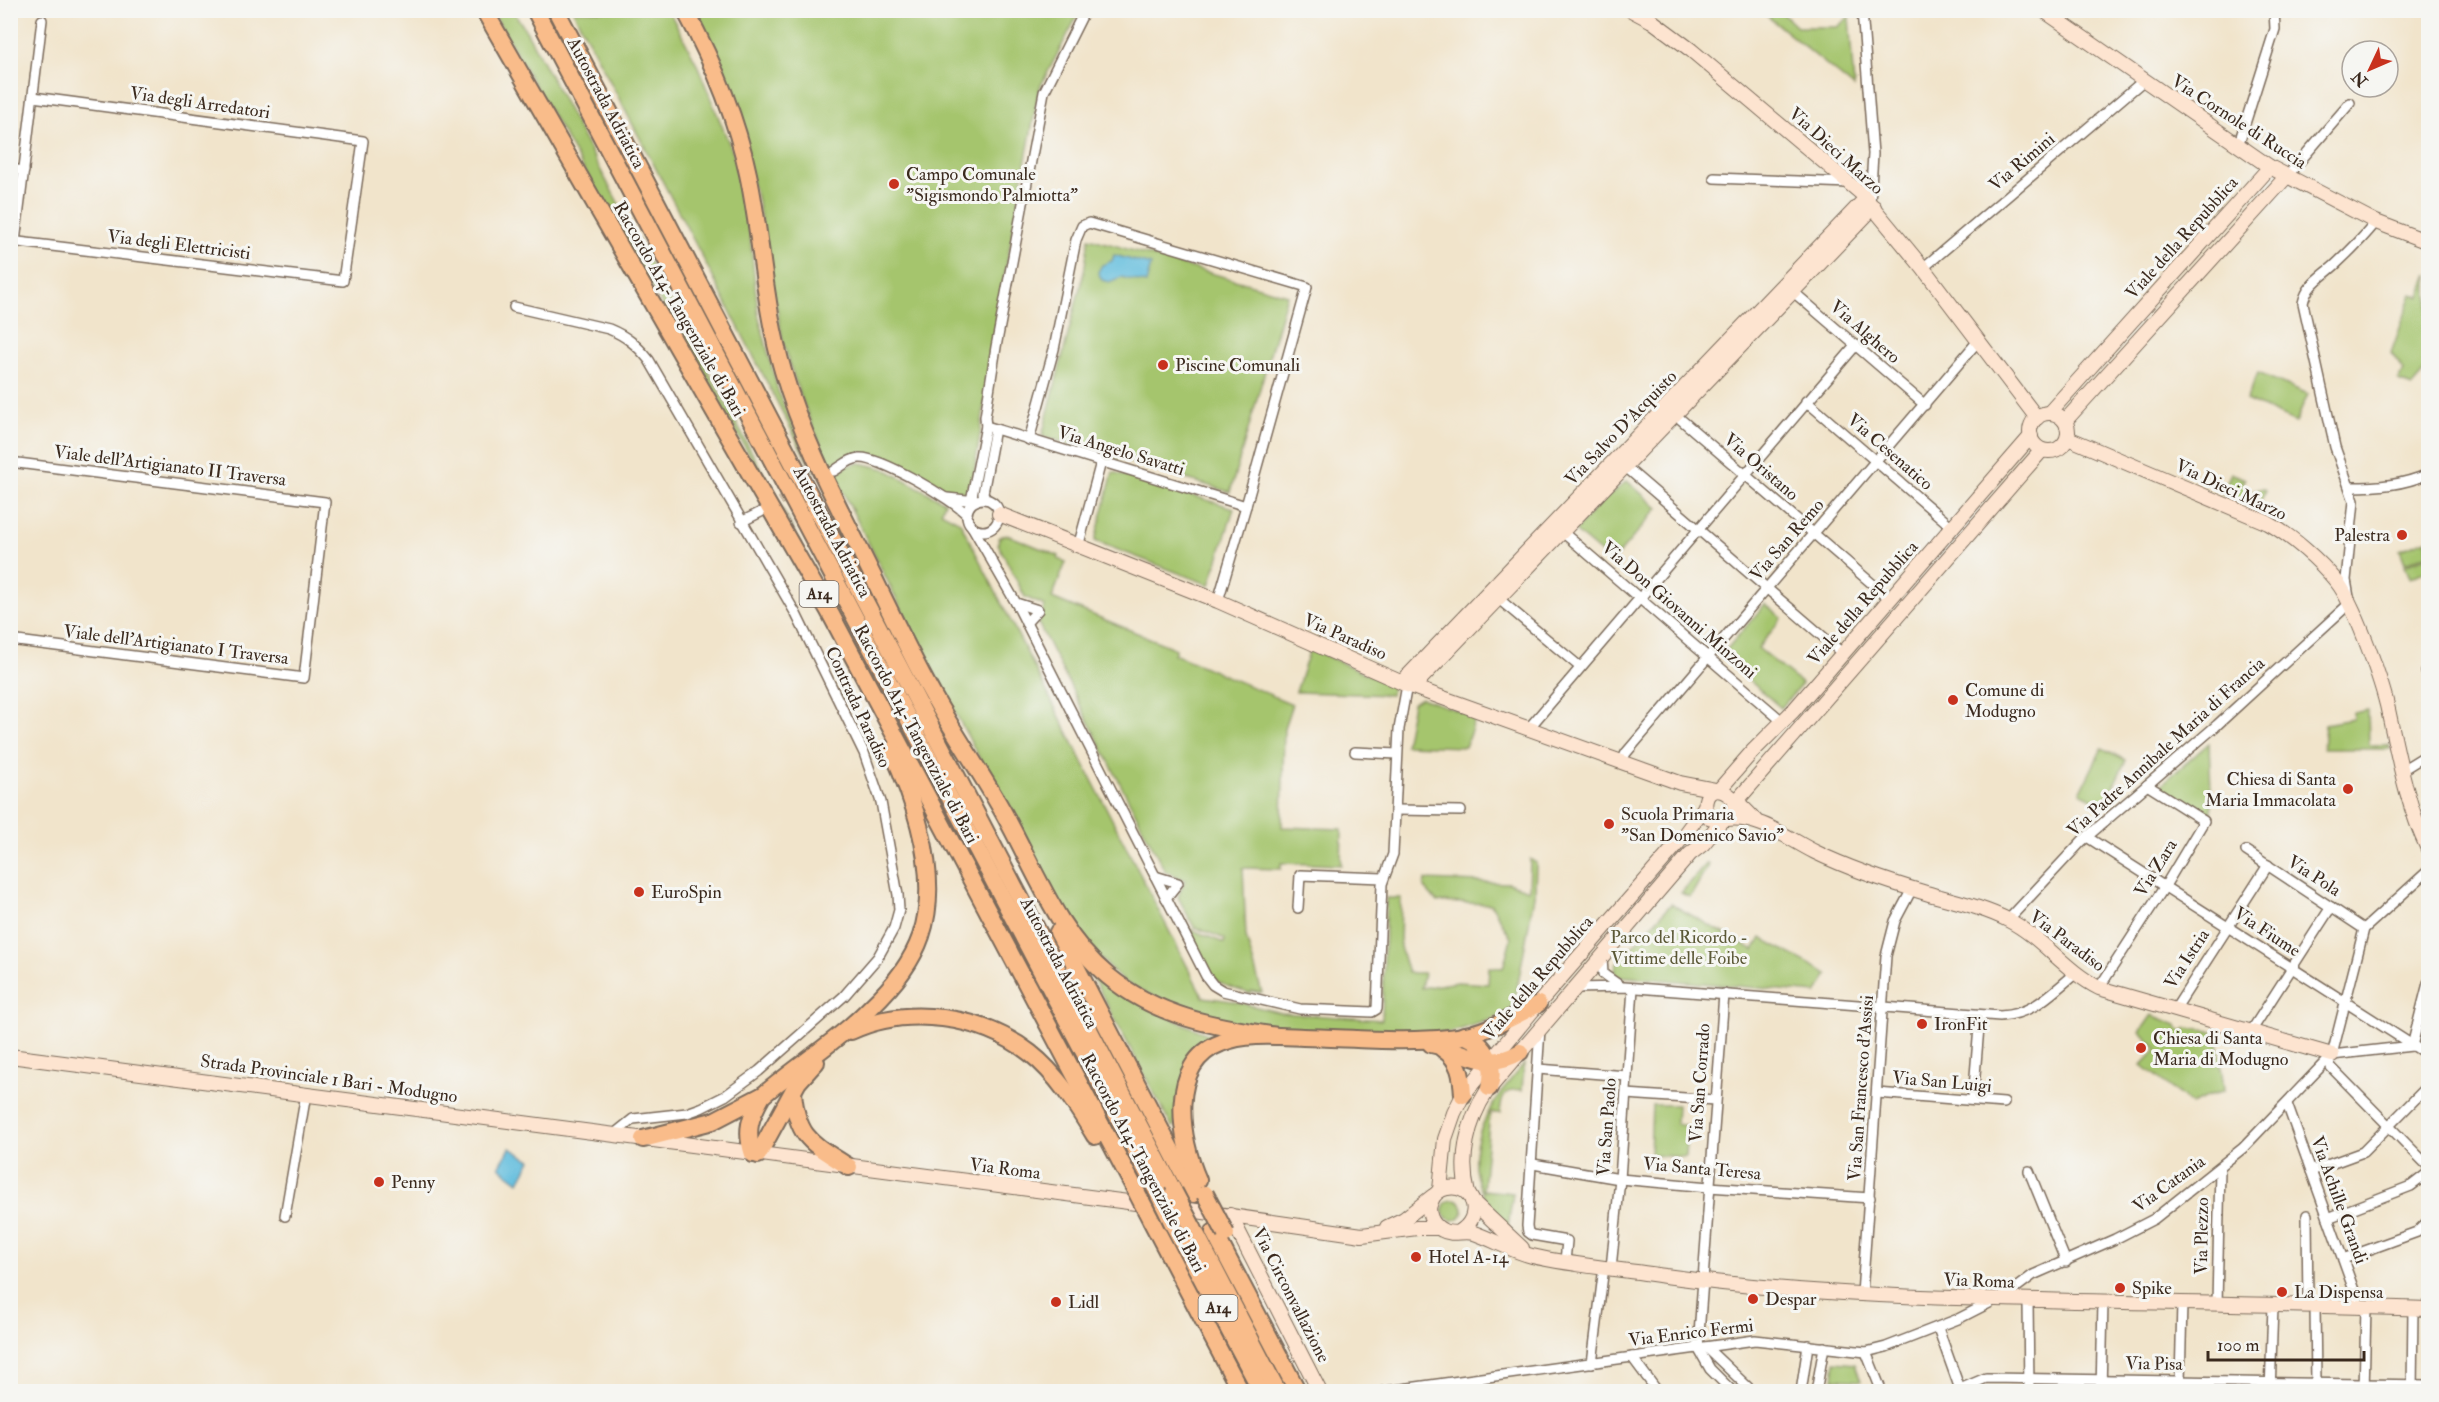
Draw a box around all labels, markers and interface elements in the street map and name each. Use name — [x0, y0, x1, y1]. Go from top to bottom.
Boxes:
street label: Autostrada Adriatica — [561, 32, 651, 173]
north arrow — [2340, 39, 2400, 99]
text: N — [2347, 66, 2373, 92]
street label: Via Cornole di Ruccia — [2167, 70, 2312, 175]
street label: Via degli Arredatori — [128, 82, 272, 124]
street label: Via Dieci Marzo — [1784, 102, 1889, 200]
street label: Via Rimini — [1984, 128, 2060, 196]
place label: Campo Comunale "Sigismondo Palmiotta" — [906, 163, 1078, 207]
street label: Viale della Repubblica — [2121, 171, 2244, 304]
marker: Campo Comunale "Sigismondo Palmiotta" — [887, 177, 901, 191]
street label: Raccordo A14-Tangenziale di Bari — [608, 197, 750, 421]
street label: Via degli Elettricisti — [106, 225, 252, 265]
street label: Via Alghero — [1825, 295, 1905, 369]
place label: Piscine Comunali — [1175, 354, 1300, 377]
marker: Piscine Comunali — [1156, 358, 1170, 372]
street label: Via Salvo D'Acquisto — [1560, 365, 1682, 491]
street label: Via Cesenatico — [1842, 409, 1938, 496]
street label: Via Angelo Savatti — [1055, 421, 1187, 481]
street label: Via Oristano — [1719, 428, 1804, 506]
street label: Viale dell'Artigianato II Traversa — [52, 440, 288, 492]
street label: Via Dieci Marzo — [2172, 454, 2291, 526]
street label: Autostrada Adriatica — [787, 461, 877, 602]
street label: Via San Remo — [1745, 494, 1829, 586]
place label: Palestra — [2334, 524, 2391, 547]
marker: Palestra — [2395, 528, 2409, 542]
street label: Via Don Giovanni Minzoni — [1597, 536, 1762, 684]
street label: Viale della Repubblica — [1803, 536, 1924, 670]
road number: A14 — [800, 581, 838, 607]
street label: Via Paradiso — [1300, 608, 1391, 666]
street label: Viale dell'Artigianato I Traversa — [62, 620, 290, 670]
street label: Raccordo A14-Tangenziale di Bari — [848, 620, 984, 848]
street label: Contrada Paradiso — [820, 643, 896, 772]
street label: Via Padre Annibale Maria di Francia — [2062, 652, 2270, 842]
place label: Comune di Modugno — [1965, 679, 2044, 723]
marker: Comune di Modugno — [1946, 693, 1960, 707]
place label: Chiesa di Santa Maria Immacolata — [2205, 768, 2337, 812]
marker: Chiesa di Santa Maria Immacolata — [2341, 782, 2355, 796]
place label: Scuola Primaria "San Domenico Savio" — [1621, 803, 1784, 847]
marker: Scuola Primaria "San Domenico Savio" — [1602, 817, 1616, 831]
street label: Via Zara — [2129, 834, 2183, 901]
street label: Via Pola — [2283, 850, 2346, 902]
place label: EuroSpin — [651, 881, 722, 904]
marker: EuroSpin — [632, 885, 646, 899]
street label: Autostrada Adriatica — [1014, 892, 1104, 1033]
street label: Via Fiume — [2229, 902, 2305, 962]
street label: Via Paradiso — [2025, 905, 2110, 977]
street label: Viale della Repubblica — [1478, 911, 1599, 1045]
street label: Via Istria — [2159, 924, 2215, 993]
park label: Parco del Ricordo - Vittime delle Foibe — [1610, 926, 1748, 970]
street label: Via San Francesco d'Assisi — [1843, 994, 1879, 1182]
place label: IronFit — [1934, 1013, 1988, 1036]
marker: IronFit — [1915, 1017, 1929, 1031]
street label: Via San Corrado — [1684, 1022, 1716, 1143]
place label: Chiesa di Santa Maria di Modugno — [2153, 1027, 2289, 1071]
marker: Chiesa di Santa Maria di Modugno — [2134, 1041, 2148, 1055]
street label: Raccordo A14-Tangenziale di Bari — [1075, 1049, 1211, 1277]
street label: Strada Provinciale 1 Bari - Modugno — [199, 1050, 459, 1108]
street label: Via San Luigi — [1891, 1066, 1993, 1098]
street label: Via San Paolo — [1592, 1077, 1622, 1177]
street label: Via Achille Grandi — [2305, 1133, 2373, 1267]
street label: Via Catania — [2128, 1150, 2210, 1218]
street label: Via Santa Teresa — [1642, 1152, 1763, 1186]
street label: Via Roma — [968, 1153, 1042, 1185]
place label: Penny — [391, 1171, 436, 1194]
marker: Penny — [372, 1175, 386, 1189]
street label: Via Plezzo — [2190, 1197, 2214, 1275]
street label: Via Circonvallazione — [1247, 1224, 1335, 1367]
place label: Hotel A-14 — [1428, 1246, 1509, 1269]
marker: Hotel A-14 — [1409, 1250, 1423, 1264]
street label: Via Roma — [1943, 1268, 2016, 1294]
place label: Spike — [2132, 1277, 2172, 1300]
marker: Spike — [2113, 1281, 2127, 1295]
place label: La Dispensa — [2294, 1281, 2384, 1304]
marker: La Dispensa — [2275, 1285, 2289, 1299]
place label: Despar — [1765, 1288, 1817, 1311]
place label: Lidl — [1068, 1291, 1100, 1314]
marker: Despar — [1746, 1292, 1760, 1306]
marker: Lidl — [1049, 1295, 1063, 1309]
road number: A14 — [1198, 1295, 1238, 1321]
street label: Via Enrico Fermi — [1627, 1314, 1755, 1352]
scale bar — [2208, 1324, 2364, 1362]
text: 100 m — [2217, 1334, 2260, 1357]
street label: Via Pisa — [2125, 1352, 2184, 1376]

